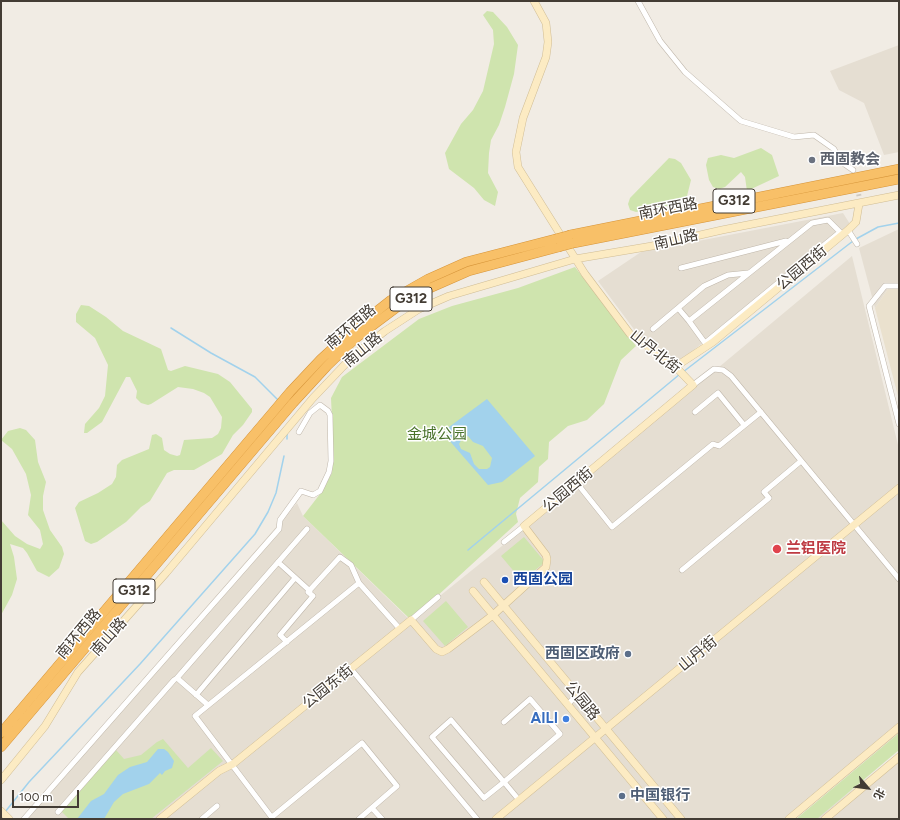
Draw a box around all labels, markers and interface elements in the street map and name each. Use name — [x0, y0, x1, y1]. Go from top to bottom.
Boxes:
place label: 西固教会 — [820, 151, 880, 169]
marker: 西固教会 — [807, 155, 817, 165]
road number: G312 — [713, 189, 755, 213]
street label: 南环西路 — [637, 194, 699, 224]
street label: 南山路 — [652, 226, 700, 254]
street label: 公园西街 — [773, 242, 831, 294]
road number: G312 — [390, 287, 432, 311]
street label: 南环西路 — [322, 301, 380, 353]
street label: 山丹北街 — [626, 326, 684, 378]
street label: 南山路 — [340, 329, 386, 371]
park label: 金城公园 — [407, 426, 467, 444]
street label: 公园西街 — [539, 464, 597, 516]
place label: 兰铝医院 — [786, 540, 846, 558]
marker: 兰铝医院 — [771, 543, 783, 555]
place label: 西固公园 — [513, 571, 573, 589]
marker: 西固公园 — [500, 575, 510, 585]
road number: G312 — [113, 579, 155, 603]
street label: 南环西路 — [53, 605, 105, 663]
street label: 南山路 — [87, 614, 131, 660]
street label: 山丹街 — [675, 633, 721, 675]
place label: 西固区政府 — [545, 645, 620, 663]
marker: 西固区政府 — [623, 649, 633, 659]
street label: 公园东街 — [299, 661, 357, 713]
street label: 公园路 — [561, 678, 603, 724]
place label: AILI — [531, 710, 558, 728]
marker: AILI — [561, 714, 571, 724]
north arrow — [848, 768, 888, 808]
scale bar — [14, 782, 81, 808]
text: 北 — [871, 786, 887, 802]
place label: 中国银行 — [630, 787, 690, 805]
text: 100 m — [19, 790, 53, 804]
marker: 中国银行 — [617, 791, 627, 801]

